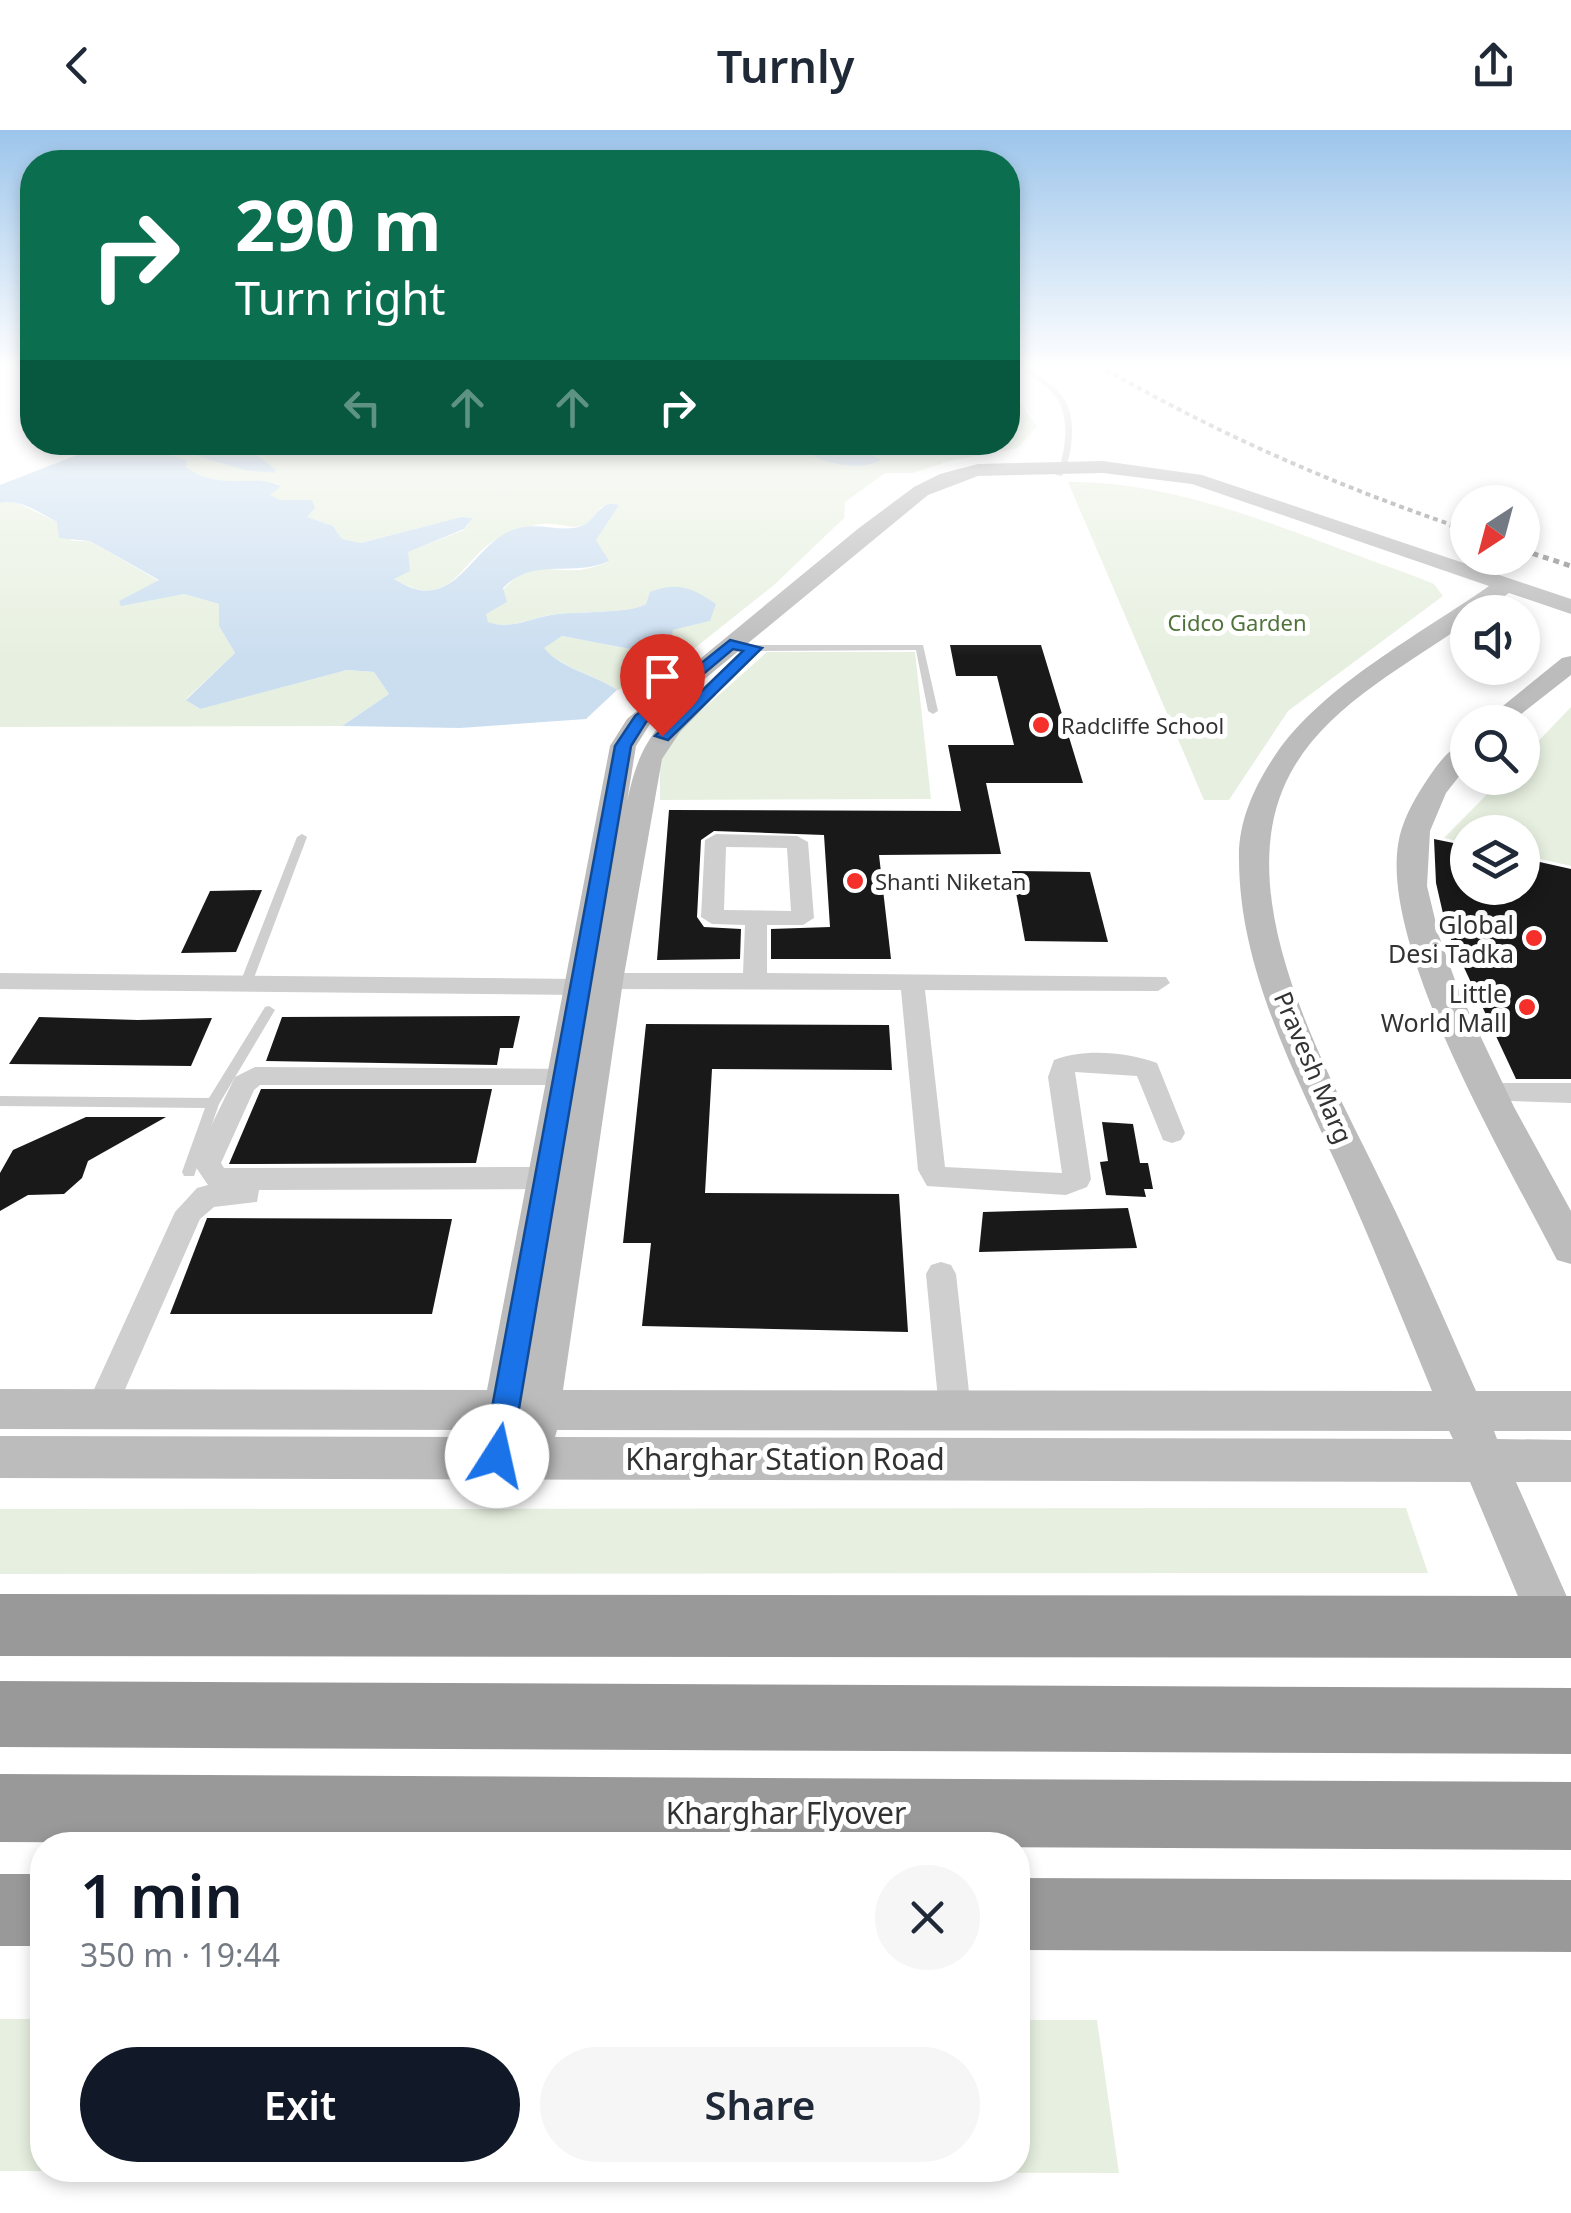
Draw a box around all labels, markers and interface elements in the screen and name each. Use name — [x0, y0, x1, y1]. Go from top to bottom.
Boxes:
text: Turnly — [717, 35, 854, 96]
icon: back — [50, 38, 105, 93]
icon: share — [1466, 38, 1521, 93]
text: 290 m — [235, 176, 442, 272]
icon: right — [70, 190, 200, 320]
text: Turn right — [235, 267, 446, 328]
icon: left — [335, 380, 390, 435]
icon: ahead — [440, 380, 495, 435]
icon: ahead — [545, 380, 600, 435]
icon: right — [650, 380, 705, 435]
north arrow — [1450, 485, 1540, 575]
map controls — [1450, 485, 1540, 905]
button: sound — [1450, 595, 1540, 685]
park label: Cidco Garden — [1167, 607, 1307, 637]
pin — [620, 634, 705, 737]
icon: arrive — [635, 649, 690, 704]
button: search — [1450, 705, 1540, 795]
place label: Radcliffe School — [1061, 710, 1224, 740]
marker: Radcliffe School — [1030, 714, 1052, 736]
button: layers — [1450, 815, 1540, 905]
place label: Shanti Niketan — [875, 866, 1026, 896]
marker: Shanti Niketan — [844, 870, 866, 892]
place label: Global Desi Tadka — [1388, 907, 1514, 970]
marker: Global Desi Tadka — [1523, 927, 1545, 949]
place label: Little World Mall — [1381, 976, 1507, 1039]
street label: Pravesh Marg — [1267, 986, 1361, 1148]
marker: Little World Mall — [1516, 996, 1538, 1018]
position arrow — [445, 1404, 549, 1508]
street label: Kharghar Station Road — [625, 1438, 945, 1479]
street label: Kharghar Flyover — [666, 1792, 906, 1833]
text: 1 min — [80, 1854, 243, 1936]
button: close — [875, 1865, 980, 1970]
text: 350 m · 19:44 — [80, 1933, 280, 1976]
button: Exit — [80, 2047, 520, 2162]
button: Share — [540, 2047, 980, 2162]

